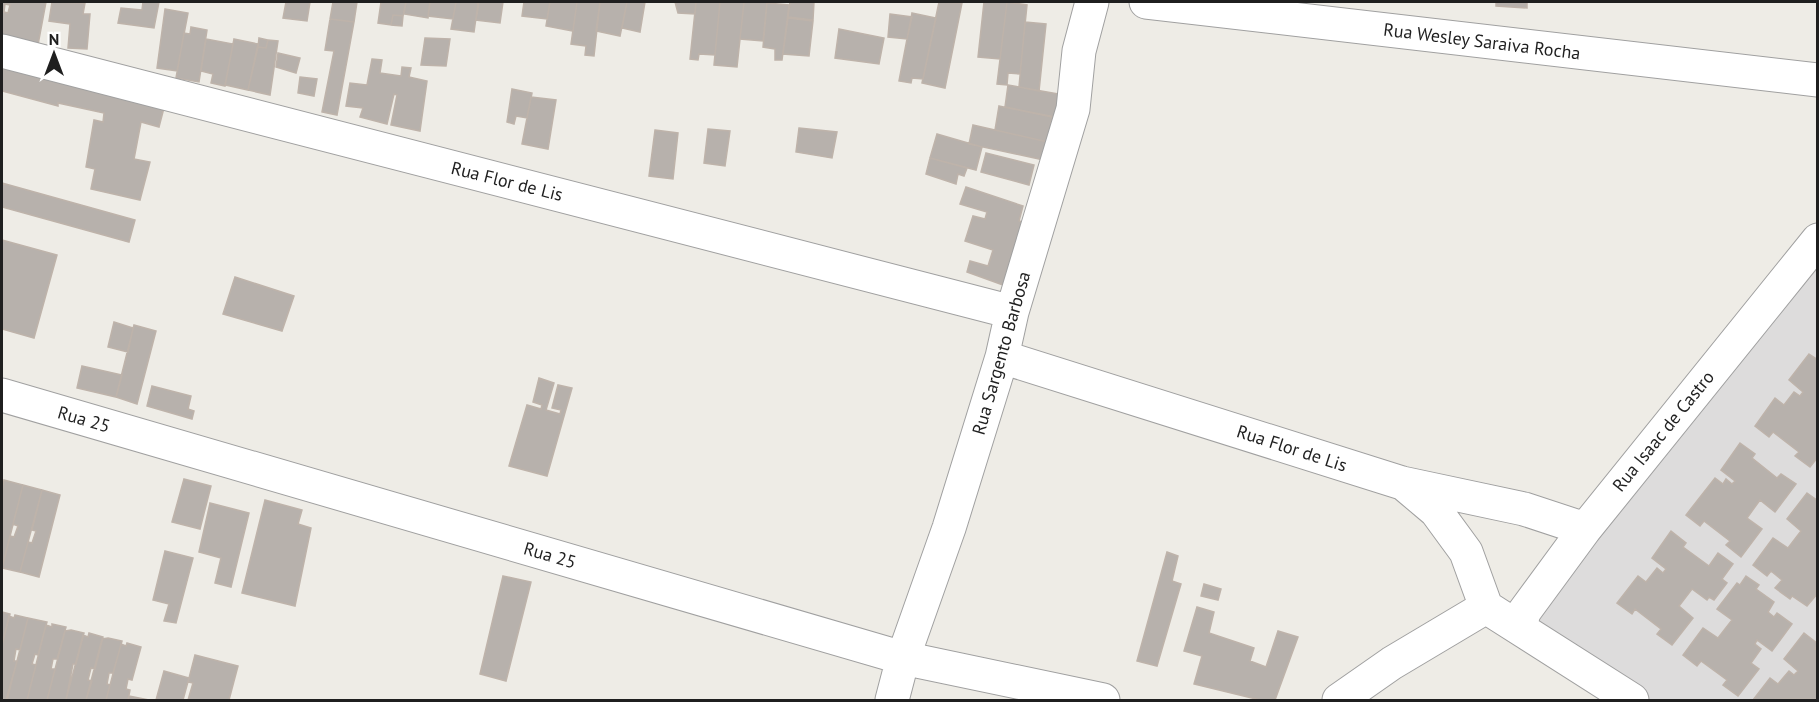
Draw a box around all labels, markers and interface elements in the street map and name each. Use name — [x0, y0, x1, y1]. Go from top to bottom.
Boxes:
street label: Rua Wesley Saraiva Rocha — [1382, 18, 1582, 64]
north arrow — [24, 24, 84, 84]
text: N — [49, 29, 59, 49]
street label: Rua Flor de Lis — [449, 156, 565, 206]
street label: Rua Sargento Barbosa — [967, 269, 1035, 437]
street label: Rua Isaac de Castro — [1607, 366, 1719, 496]
street label: Rua 25 — [55, 401, 113, 437]
street label: Rua Flor de Lis — [1234, 419, 1350, 477]
street label: Rua 25 — [521, 537, 579, 573]

